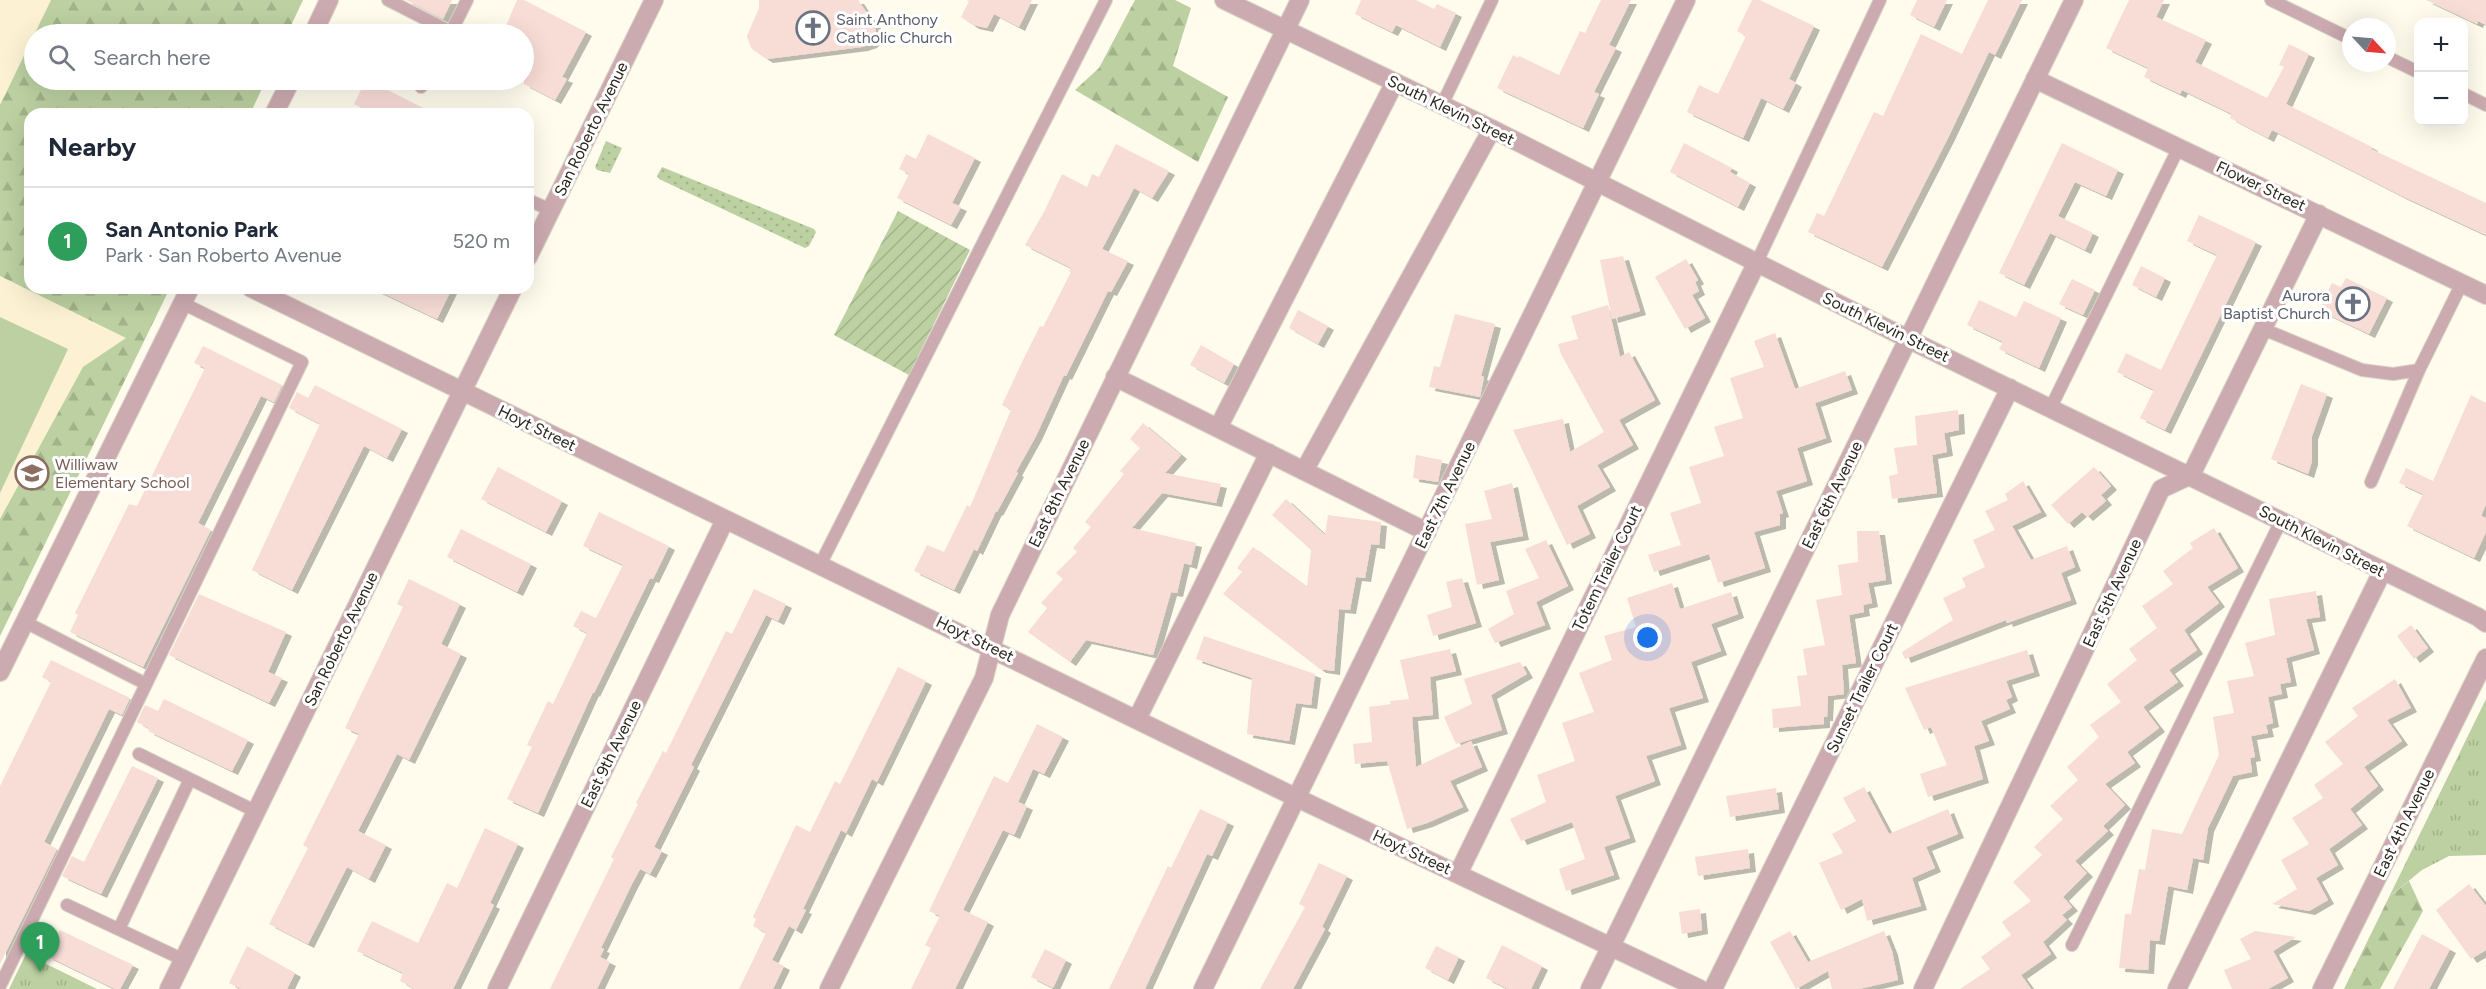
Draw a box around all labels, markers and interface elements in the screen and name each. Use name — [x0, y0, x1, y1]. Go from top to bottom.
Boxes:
church icon: Saint Anthony Catholic Church — [795, 10, 831, 46]
place label: Saint Anthony Catholic Church — [836, 10, 952, 47]
north arrow — [2342, 18, 2396, 72]
map controls — [2414, 18, 2468, 126]
button: + — [2414, 18, 2468, 72]
search box — [24, 24, 534, 90]
icon: search — [45, 41, 78, 74]
text: Search here — [93, 44, 211, 71]
street label: San Roberto Avenue — [550, 59, 632, 199]
street label: South Klevin Street — [1385, 71, 1517, 149]
button: − — [2414, 72, 2468, 126]
text: Nearby — [48, 131, 136, 163]
street label: Flower Street — [2213, 157, 2309, 215]
text: San Antonio Park — [105, 216, 279, 243]
text: 1 — [63, 229, 72, 253]
text: 520 m — [453, 229, 510, 253]
text: Park · San Roberto Avenue — [105, 243, 342, 267]
place label: Aurora Baptist Church — [2223, 286, 2330, 323]
church icon: Aurora Baptist Church — [2335, 286, 2371, 322]
street label: South Klevin Street — [1820, 288, 1952, 366]
street label: Hoyt Street — [495, 401, 579, 455]
street label: East 8th Avenue — [1025, 436, 1094, 550]
street label: East 7th Avenue — [1411, 438, 1479, 552]
street label: East 6th Avenue — [1798, 438, 1866, 552]
school or university icon: Williwaw Elementary School — [14, 455, 50, 491]
place label: Williwaw Elementary School — [55, 455, 189, 492]
street label: South Klevin Street — [2256, 501, 2388, 581]
street label: Totem Trailer Court — [1568, 502, 1646, 634]
street label: East 5th Avenue — [2079, 536, 2146, 650]
street label: San Roberto Avenue — [300, 569, 382, 709]
street label: Hoyt Street — [933, 612, 1017, 666]
street label: Sunset Trailer Court — [1822, 620, 1902, 756]
your location — [1633, 623, 1662, 652]
street label: East 9th Avenue — [577, 697, 645, 811]
street label: East 4th Avenue — [2370, 766, 2439, 880]
street label: Hoyt Street — [1370, 826, 1454, 878]
pin: 1 — [20, 922, 60, 972]

